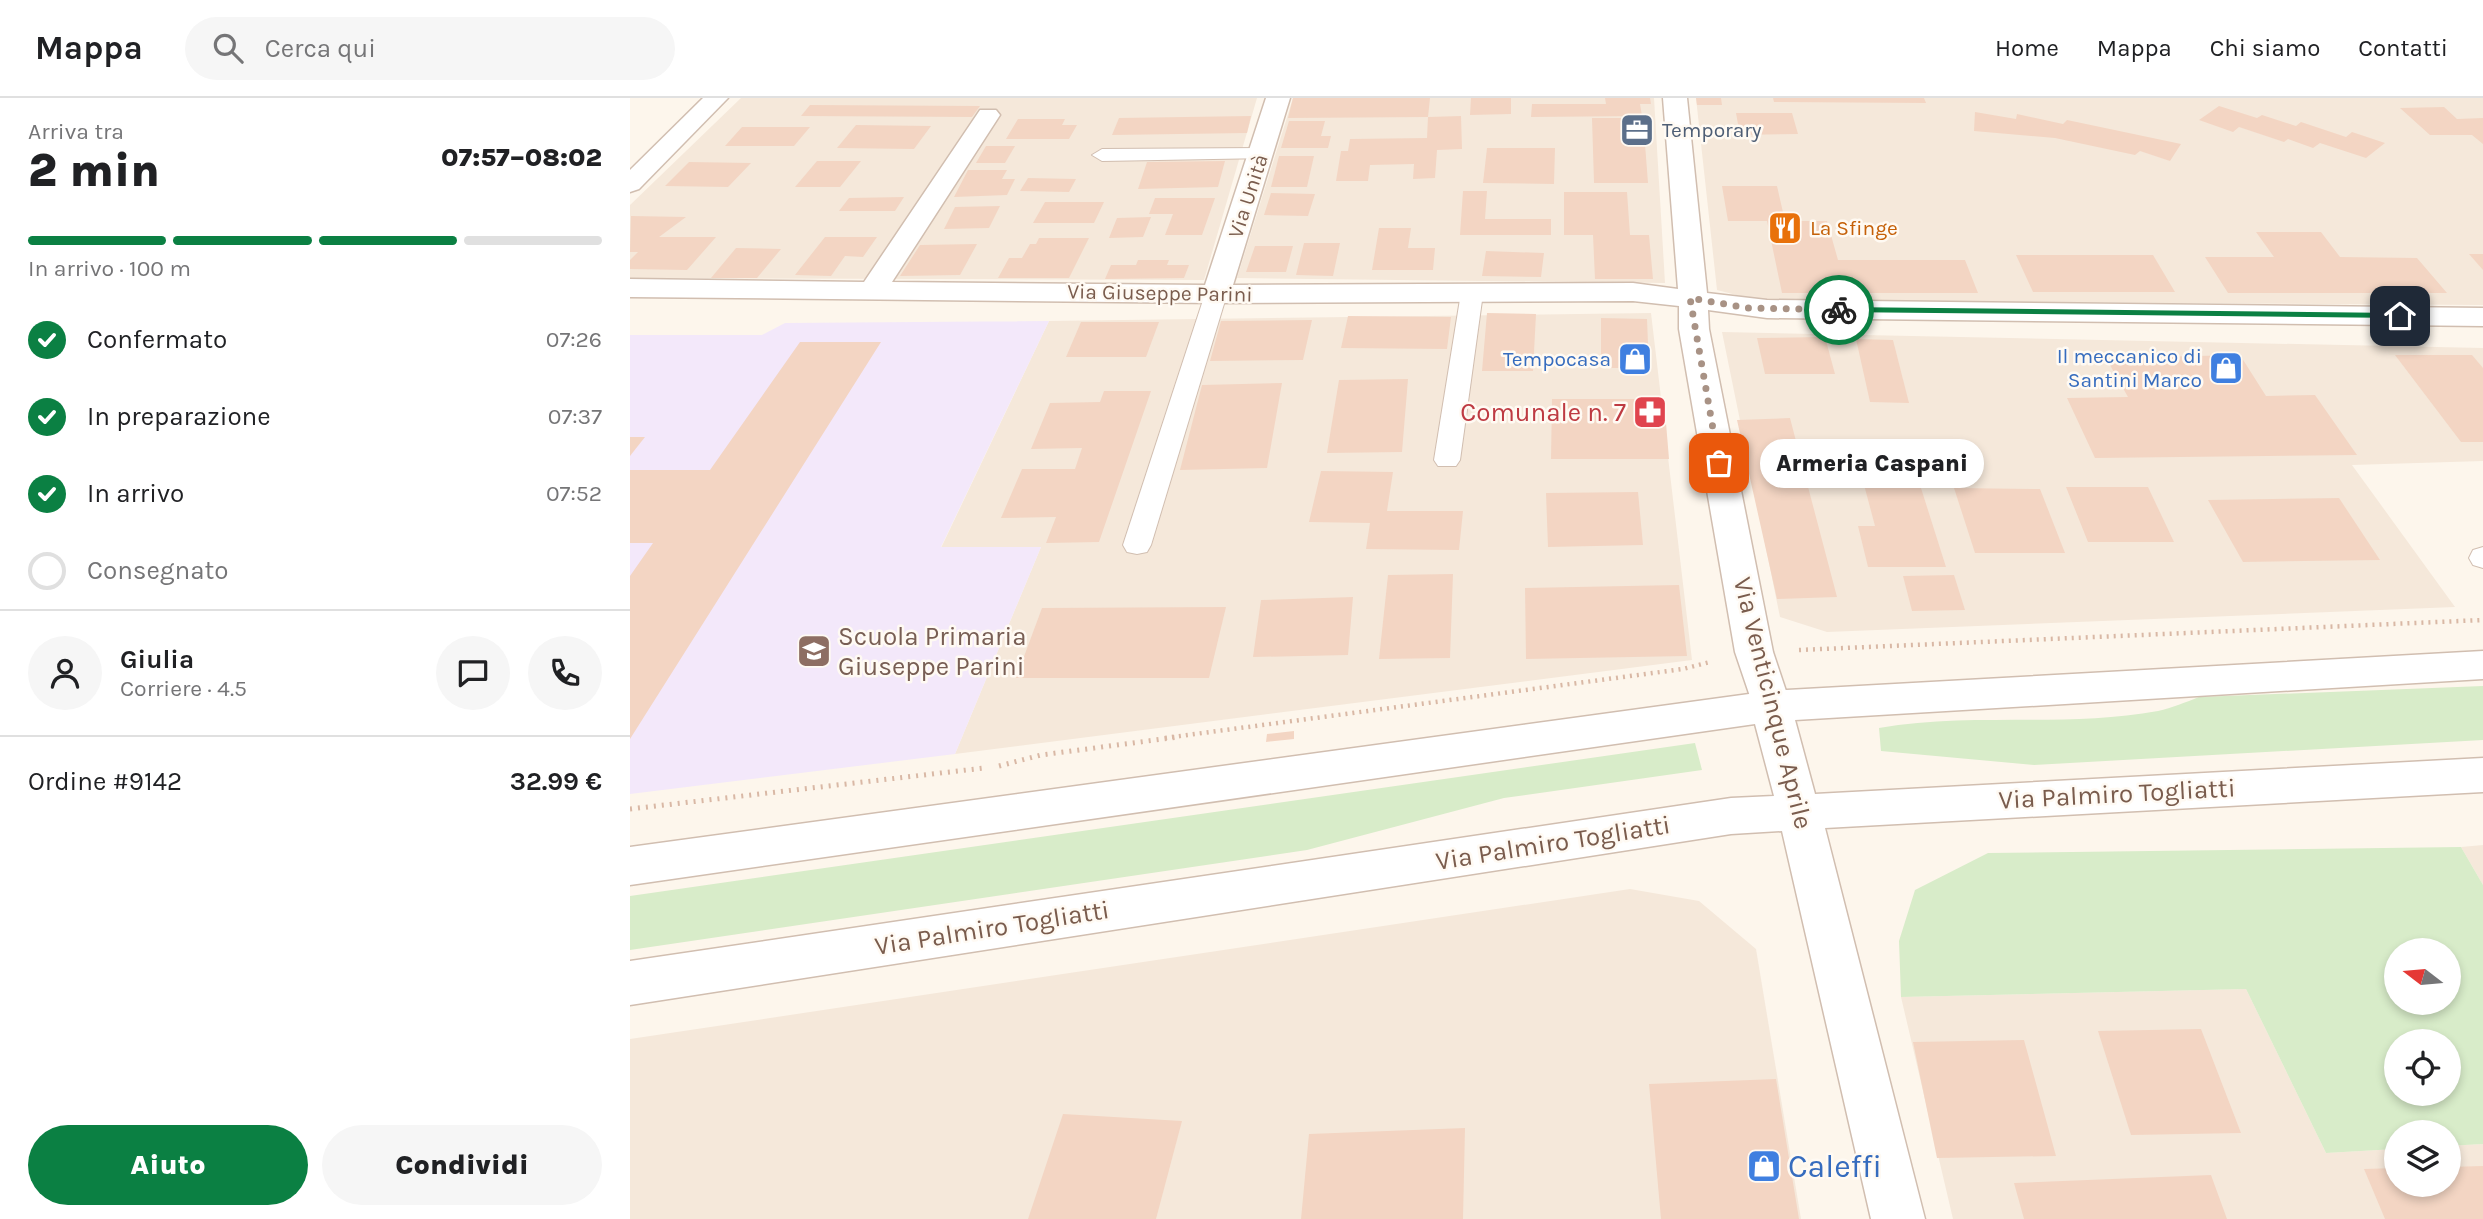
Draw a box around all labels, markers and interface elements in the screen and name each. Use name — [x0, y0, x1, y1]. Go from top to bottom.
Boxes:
search box — [185, 17, 675, 80]
text: Mappa — [35, 29, 143, 67]
icon: search — [209, 29, 247, 67]
text: Cerca qui — [265, 33, 376, 64]
text: Home — [1995, 34, 2059, 62]
text: Mappa — [2097, 34, 2172, 62]
text: Chi siamo — [2210, 34, 2320, 62]
text: Contatti — [2358, 34, 2448, 62]
office icon: Temporary — [1618, 111, 1656, 149]
text: Arriva tra — [28, 118, 124, 145]
place label: Temporary — [1662, 118, 1762, 142]
text: 07:57–08:02 — [441, 142, 602, 173]
text: 2 min — [28, 144, 160, 198]
street label: Via Unità — [1223, 151, 1273, 241]
restaurant icon: La Sfinge — [1766, 209, 1804, 247]
place label: La Sfinge — [1810, 216, 1898, 240]
text: In arrivo · 100 m — [28, 255, 191, 282]
courier — [1804, 275, 1874, 345]
street label: Via Giuseppe Parini — [1067, 279, 1253, 307]
pin — [2370, 286, 2430, 346]
icon: bike — [1820, 291, 1858, 329]
icon: home — [2381, 297, 2419, 335]
icon: check — [28, 321, 66, 359]
text: Confermato — [87, 324, 227, 355]
text: 07:26 — [546, 326, 602, 353]
shop icon: Tempocasa — [1616, 340, 1654, 378]
place label: Il meccanico di Santini Marco — [2057, 344, 2202, 392]
place label: Tempocasa — [1503, 347, 1611, 371]
shop icon: Il meccanico di Santini Marco — [2207, 349, 2245, 387]
pharmacy icon: Comunale n. 7 — [1631, 393, 1669, 431]
place label: Comunale n. 7 — [1460, 397, 1626, 428]
icon: check — [28, 398, 66, 436]
text: In preparazione — [87, 401, 271, 432]
text: 07:37 — [548, 403, 602, 430]
pin — [1689, 433, 1749, 493]
callout: Armeria Caspani — [1761, 438, 1985, 488]
icon: bag — [1700, 444, 1738, 482]
text: Armeria Caspani — [1776, 450, 1968, 477]
icon: check — [28, 475, 66, 513]
text: In arrivo — [87, 478, 184, 509]
text: 07:52 — [546, 480, 602, 507]
text: Consegnato — [87, 555, 229, 586]
street label: Via Venticinque Aprile — [1727, 574, 1819, 832]
place label: Scuola Primaria Giuseppe Parini — [838, 621, 1027, 682]
school or university icon: Scuola Primaria Giuseppe Parini — [795, 632, 833, 670]
button: person — [28, 636, 102, 710]
button: chat — [436, 636, 510, 710]
button: phone — [528, 636, 602, 710]
text: Giulia — [120, 644, 194, 675]
text: Corriere · 4.5 — [120, 675, 247, 702]
text: Ordine #9142 — [28, 766, 182, 797]
text: 32.99 € — [510, 766, 602, 797]
street label: Via Palmiro Togliatti — [1998, 772, 2236, 816]
street label: Via Palmiro Togliatti — [1433, 809, 1673, 877]
street label: Via Palmiro Togliatti — [872, 894, 1112, 962]
north arrow — [2384, 938, 2460, 1015]
map controls — [2384, 938, 2461, 1197]
button: locate — [2384, 1029, 2461, 1106]
button: layers — [2384, 1120, 2461, 1197]
button: Aiuto — [28, 1125, 308, 1205]
button: Condividi — [322, 1125, 602, 1205]
shop icon: Caleffi — [1745, 1147, 1783, 1185]
place label: Caleffi — [1788, 1148, 1882, 1185]

